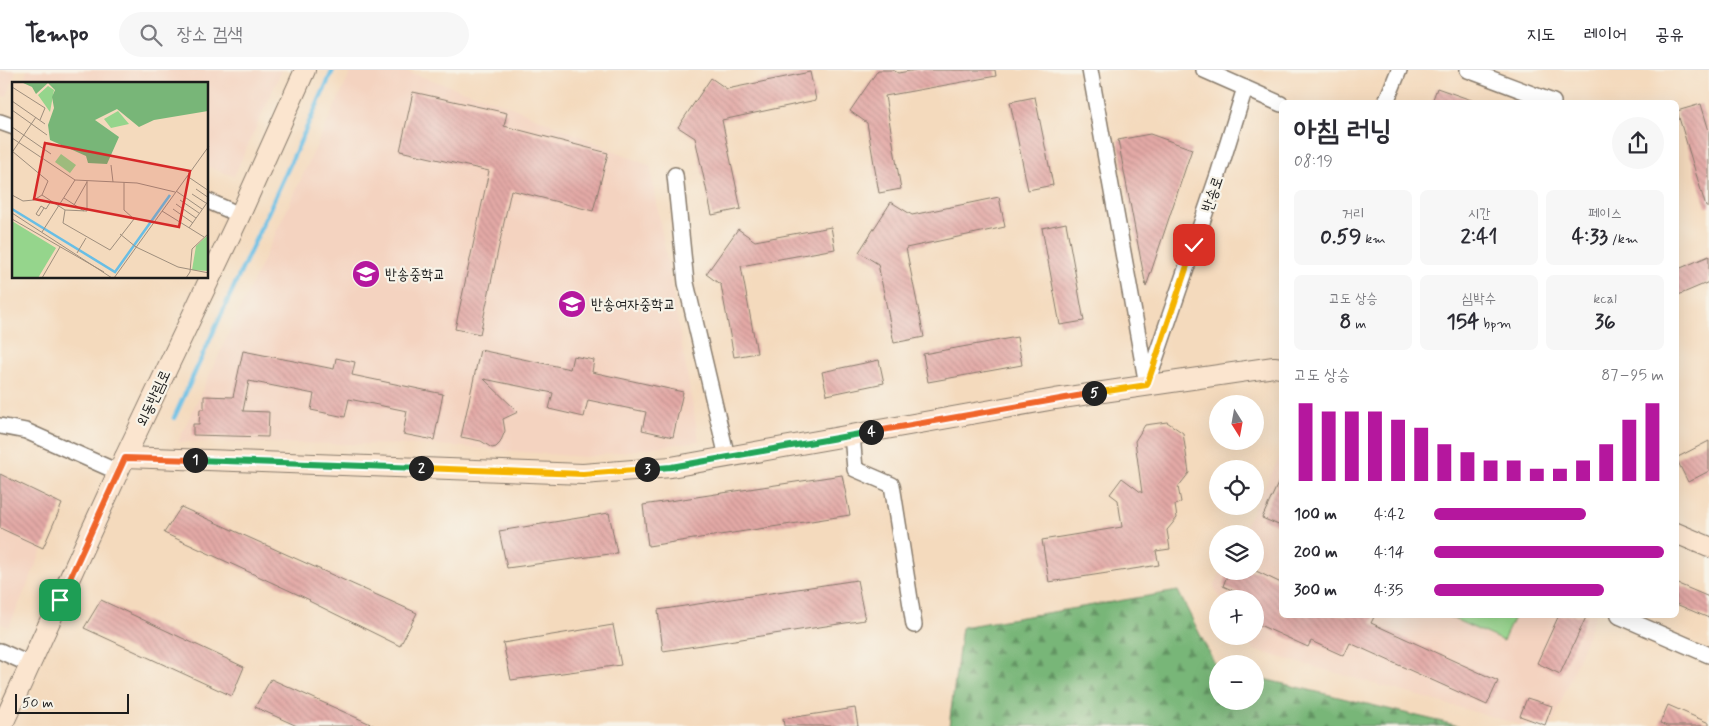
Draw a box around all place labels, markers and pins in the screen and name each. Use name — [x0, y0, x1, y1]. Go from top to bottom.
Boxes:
pin — [1173, 224, 1215, 266]
school or university icon: 반송중학교 — [351, 259, 381, 289]
place label: 반송중학교 — [385, 265, 445, 285]
school or university icon: 반송여자중학교 — [557, 289, 587, 319]
place label: 반송여자중학교 — [591, 295, 676, 315]
pin: 5 — [1082, 380, 1106, 406]
pin: 4 — [858, 420, 884, 444]
pin: 1 — [182, 448, 208, 472]
pin: 2 — [408, 456, 434, 480]
pin: 3 — [634, 456, 660, 482]
pin — [39, 579, 81, 621]

